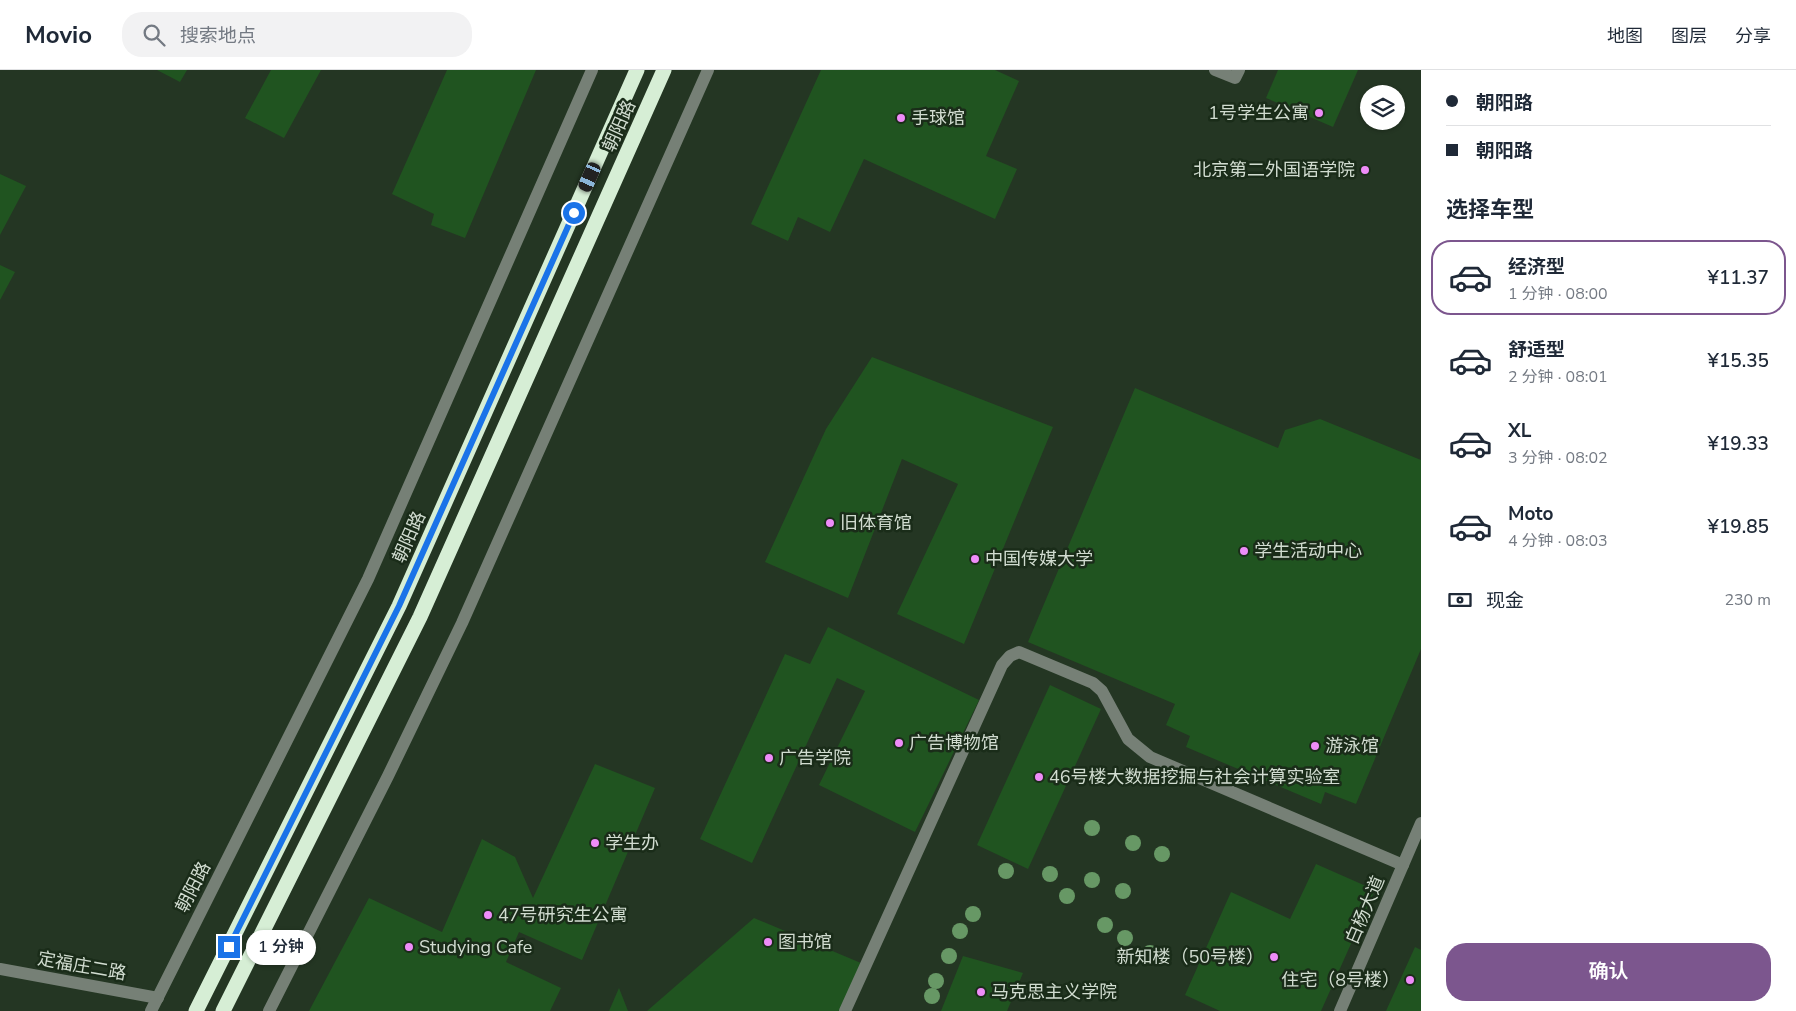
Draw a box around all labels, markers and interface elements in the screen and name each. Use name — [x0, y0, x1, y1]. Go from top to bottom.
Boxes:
search box — [122, 12, 472, 57]
text: Movio — [25, 19, 92, 51]
icon: search — [140, 21, 168, 49]
text: 搜索地点 — [180, 23, 256, 49]
text: 地图 — [1607, 24, 1643, 48]
text: 图层 — [1671, 24, 1707, 48]
text: 分享 — [1735, 24, 1771, 48]
map controls — [1360, 85, 1405, 130]
button: layers — [1360, 85, 1405, 130]
text: 朝阳路 — [1476, 90, 1533, 116]
street label: 朝阳路 — [597, 96, 641, 156]
place label: 1号学生公寓 — [1208, 101, 1309, 125]
place label: 手球馆 — [911, 106, 965, 130]
marker: 1号学生公寓 — [1313, 107, 1325, 119]
marker: 手球馆 — [895, 112, 907, 124]
text: 朝阳路 — [1476, 138, 1533, 164]
place label: 北京第二外国语学院 — [1193, 158, 1355, 182]
car — [577, 160, 602, 194]
marker: 北京第二外国语学院 — [1359, 164, 1371, 176]
text: 选择车型 — [1446, 195, 1534, 225]
route start — [563, 202, 585, 224]
text: 经济型 — [1508, 254, 1565, 280]
icon: car — [1448, 255, 1493, 300]
text: ¥11.37 — [1707, 265, 1769, 291]
text: 1 分钟 · 08:00 — [1508, 283, 1608, 305]
text: 舒适型 — [1508, 337, 1565, 363]
icon: car — [1448, 338, 1493, 383]
text: ¥15.35 — [1707, 348, 1769, 374]
text: 2 分钟 · 08:01 — [1508, 366, 1608, 388]
text: XL — [1508, 418, 1531, 444]
icon: car — [1448, 421, 1493, 466]
text: ¥19.33 — [1707, 431, 1769, 457]
text: 3 分钟 · 08:02 — [1508, 447, 1608, 469]
text: Moto — [1508, 501, 1554, 527]
icon: car — [1448, 504, 1493, 549]
street label: 朝阳路 — [387, 507, 431, 567]
place label: 旧体育馆 — [840, 511, 912, 535]
text: ¥19.85 — [1707, 514, 1769, 540]
marker: 旧体育馆 — [824, 517, 836, 529]
text: 4 分钟 · 08:03 — [1508, 530, 1608, 552]
place label: 学生活动中心 — [1254, 539, 1362, 563]
marker: 学生活动中心 — [1238, 545, 1250, 557]
place label: 中国传媒大学 — [985, 547, 1093, 571]
marker: 中国传媒大学 — [969, 553, 981, 565]
icon: cash — [1446, 586, 1474, 614]
text: 现金 — [1486, 588, 1524, 614]
text: 230 m — [1724, 589, 1771, 611]
place label: 广告博物馆 — [909, 731, 999, 755]
place label: 游泳馆 — [1325, 734, 1379, 758]
marker: 广告博物馆 — [893, 737, 905, 749]
marker: 游泳馆 — [1309, 740, 1321, 752]
place label: 广告学院 — [779, 746, 851, 770]
marker: 广告学院 — [763, 752, 775, 764]
place label: 46号楼大数据挖掘与社会计算实验室 — [1049, 765, 1341, 789]
marker: 46号楼大数据挖掘与社会计算实验室 — [1033, 771, 1045, 783]
place label: 学生办 — [605, 831, 659, 855]
marker: 学生办 — [589, 837, 601, 849]
street label: 朝阳路 — [170, 857, 216, 917]
street label: 白杨大道 — [1340, 872, 1390, 948]
place label: 47号研究生公寓 — [498, 903, 628, 927]
marker: 47号研究生公寓 — [482, 909, 494, 921]
callout: 1 分钟 — [246, 930, 316, 964]
place label: 图书馆 — [778, 930, 832, 954]
place label: Studying Cafe — [419, 935, 532, 959]
route end — [218, 936, 240, 958]
text: 1 分钟 — [258, 936, 304, 958]
marker: 图书馆 — [762, 936, 774, 948]
marker: Studying Cafe — [403, 941, 415, 953]
button: 确认 — [1446, 943, 1771, 1001]
place label: 新知楼（50号楼） — [1116, 945, 1264, 969]
street label: 定福庄二路 — [36, 946, 128, 986]
marker: 新知楼（50号楼） — [1268, 951, 1280, 963]
place label: 住宅（8号楼） — [1281, 968, 1400, 992]
marker: 住宅（8号楼） — [1404, 974, 1416, 986]
place label: 马克思主义学院 — [991, 980, 1117, 1004]
marker: 马克思主义学院 — [975, 986, 987, 998]

